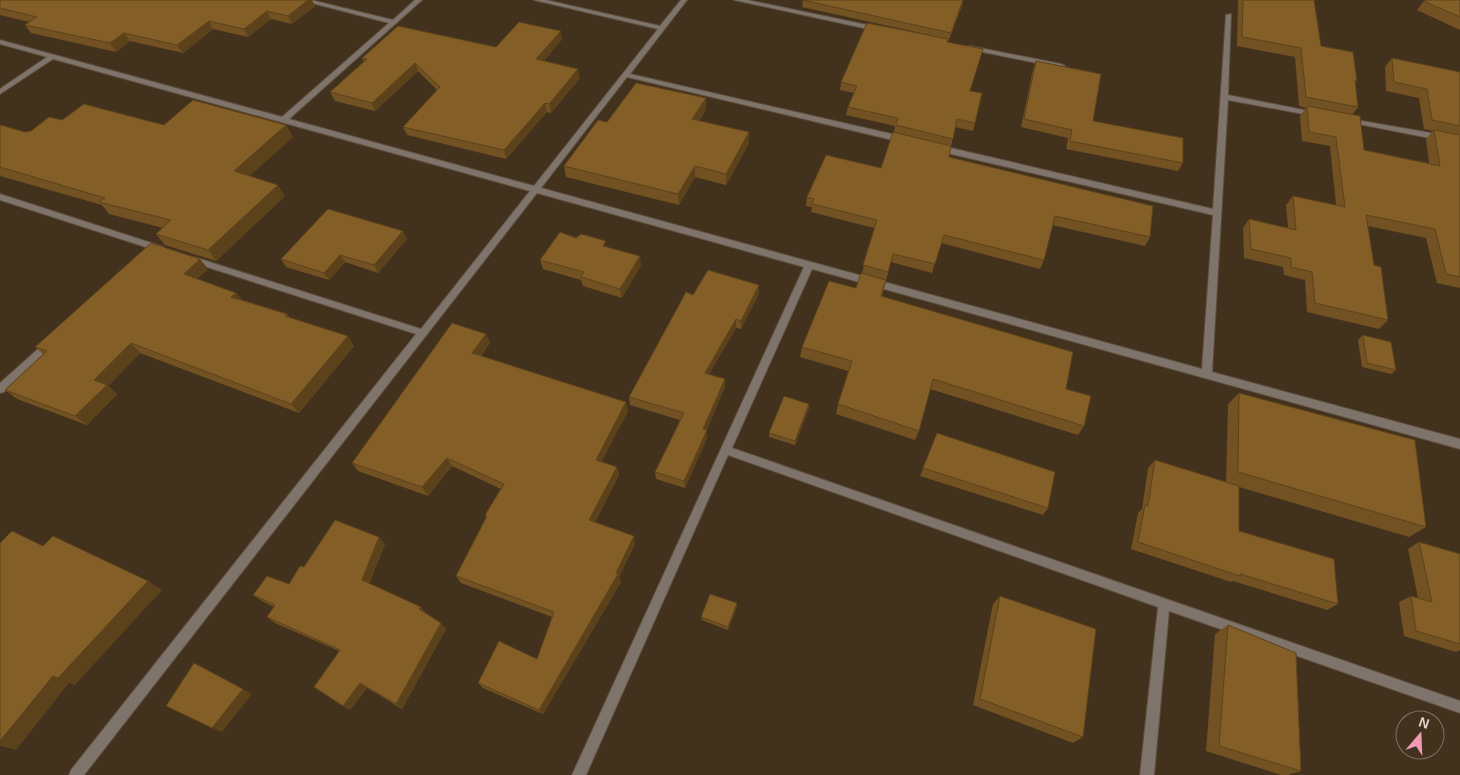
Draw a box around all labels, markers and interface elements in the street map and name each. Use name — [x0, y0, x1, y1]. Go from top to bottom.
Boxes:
north arrow — [1395, 710, 1445, 760]
text: N — [1417, 713, 1432, 732]

